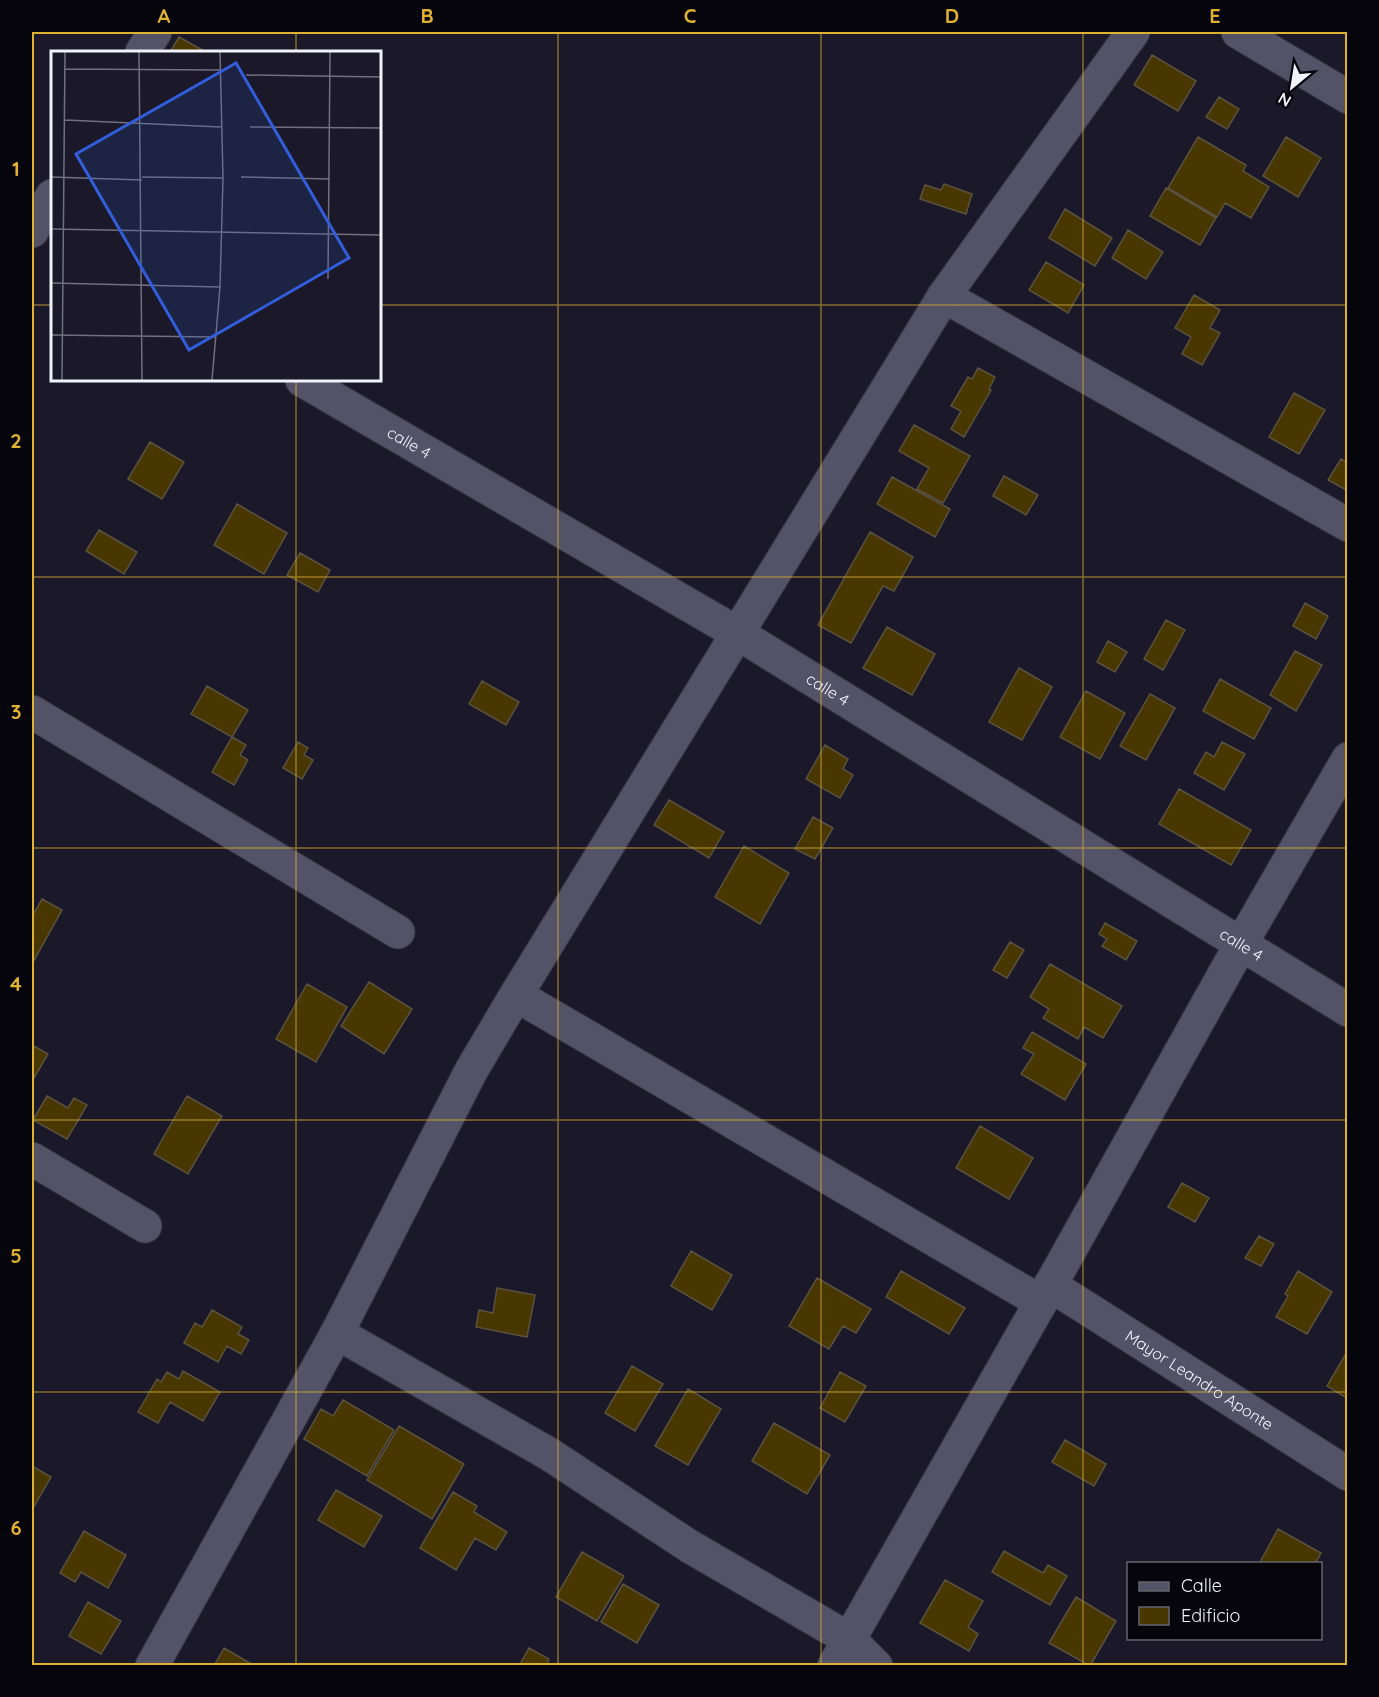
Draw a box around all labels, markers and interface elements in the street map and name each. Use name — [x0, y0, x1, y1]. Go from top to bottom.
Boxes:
text: A — [158, 3, 171, 28]
text: B — [420, 3, 434, 28]
text: C — [684, 3, 697, 28]
text: D — [945, 3, 959, 28]
text: E — [1209, 3, 1221, 28]
inset map — [51, 51, 381, 381]
north arrow — [1262, 57, 1322, 117]
text: N — [1274, 88, 1295, 112]
text: 1 — [12, 156, 20, 181]
street label: calle 4 — [384, 422, 435, 463]
text: 2 — [10, 428, 22, 453]
street label: calle 4 — [803, 668, 853, 710]
text: 3 — [11, 699, 21, 724]
street label: calle 4 — [1216, 923, 1267, 965]
text: 4 — [10, 971, 22, 996]
text: 5 — [10, 1243, 22, 1268]
street label: Mayor Leandro Aponte — [1122, 1325, 1277, 1434]
text: 6 — [10, 1515, 22, 1540]
legend — [1127, 1562, 1322, 1640]
text: Calle — [1181, 1574, 1222, 1597]
text: Edificio — [1181, 1604, 1240, 1627]

